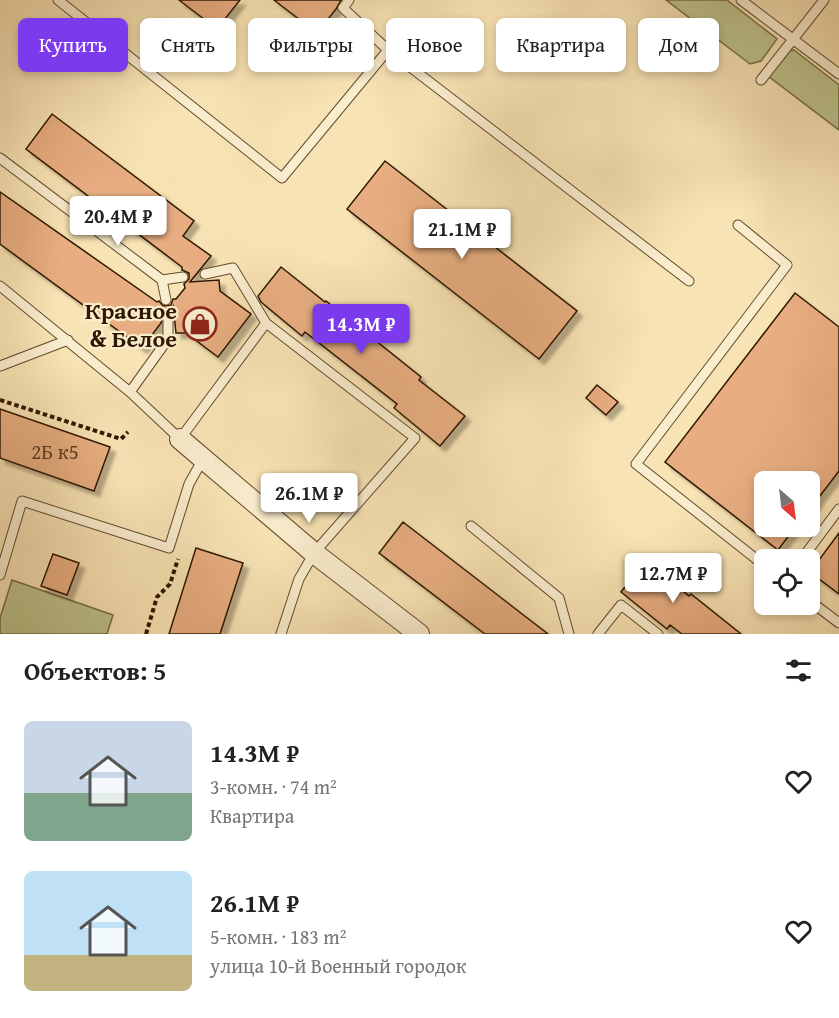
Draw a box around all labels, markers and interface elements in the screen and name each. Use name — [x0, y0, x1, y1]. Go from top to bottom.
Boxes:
chip: Купить — [18, 18, 128, 72]
chip: Снять — [140, 18, 236, 72]
chip: Фильтры — [248, 18, 374, 72]
chip: Новое — [386, 18, 484, 72]
chip: Квартира — [496, 18, 626, 72]
chip: Дом — [638, 18, 719, 72]
pin: 20.4M ₽ — [63, 196, 173, 247]
text: 20.4M ₽ — [84, 201, 152, 230]
pin: 21.1M ₽ — [407, 209, 517, 260]
text: 21.1M ₽ — [428, 214, 496, 243]
place label: Красное & Белое — [85, 293, 177, 356]
pin: 14.3M ₽ — [306, 304, 416, 355]
shop icon: Красное & Белое — [182, 306, 218, 342]
text: 14.3M ₽ — [327, 309, 395, 338]
house number: 2Б к5 — [31, 436, 79, 467]
north arrow — [754, 471, 820, 537]
map controls — [754, 471, 820, 615]
pin: 26.1M ₽ — [254, 473, 364, 524]
text: 26.1M ₽ — [275, 478, 343, 507]
button: locate — [754, 549, 820, 615]
pin: 12.7M ₽ — [618, 553, 728, 604]
text: 12.7M ₽ — [639, 558, 707, 587]
text: Объектов: 5 — [24, 651, 167, 690]
icon: filters — [782, 654, 815, 687]
text: 14.3M ₽ — [210, 733, 299, 772]
icon: home — [72, 745, 144, 817]
icon: heart — [782, 765, 815, 798]
text: 3-комн. · 74 m² — [210, 772, 337, 801]
text: Квартира — [210, 801, 294, 830]
text: 26.1M ₽ — [210, 883, 299, 922]
icon: home — [72, 895, 144, 967]
icon: heart — [782, 915, 815, 948]
text: 5-комн. · 183 m² — [210, 922, 346, 951]
text: улица 10-й Военный городок — [210, 951, 466, 980]

